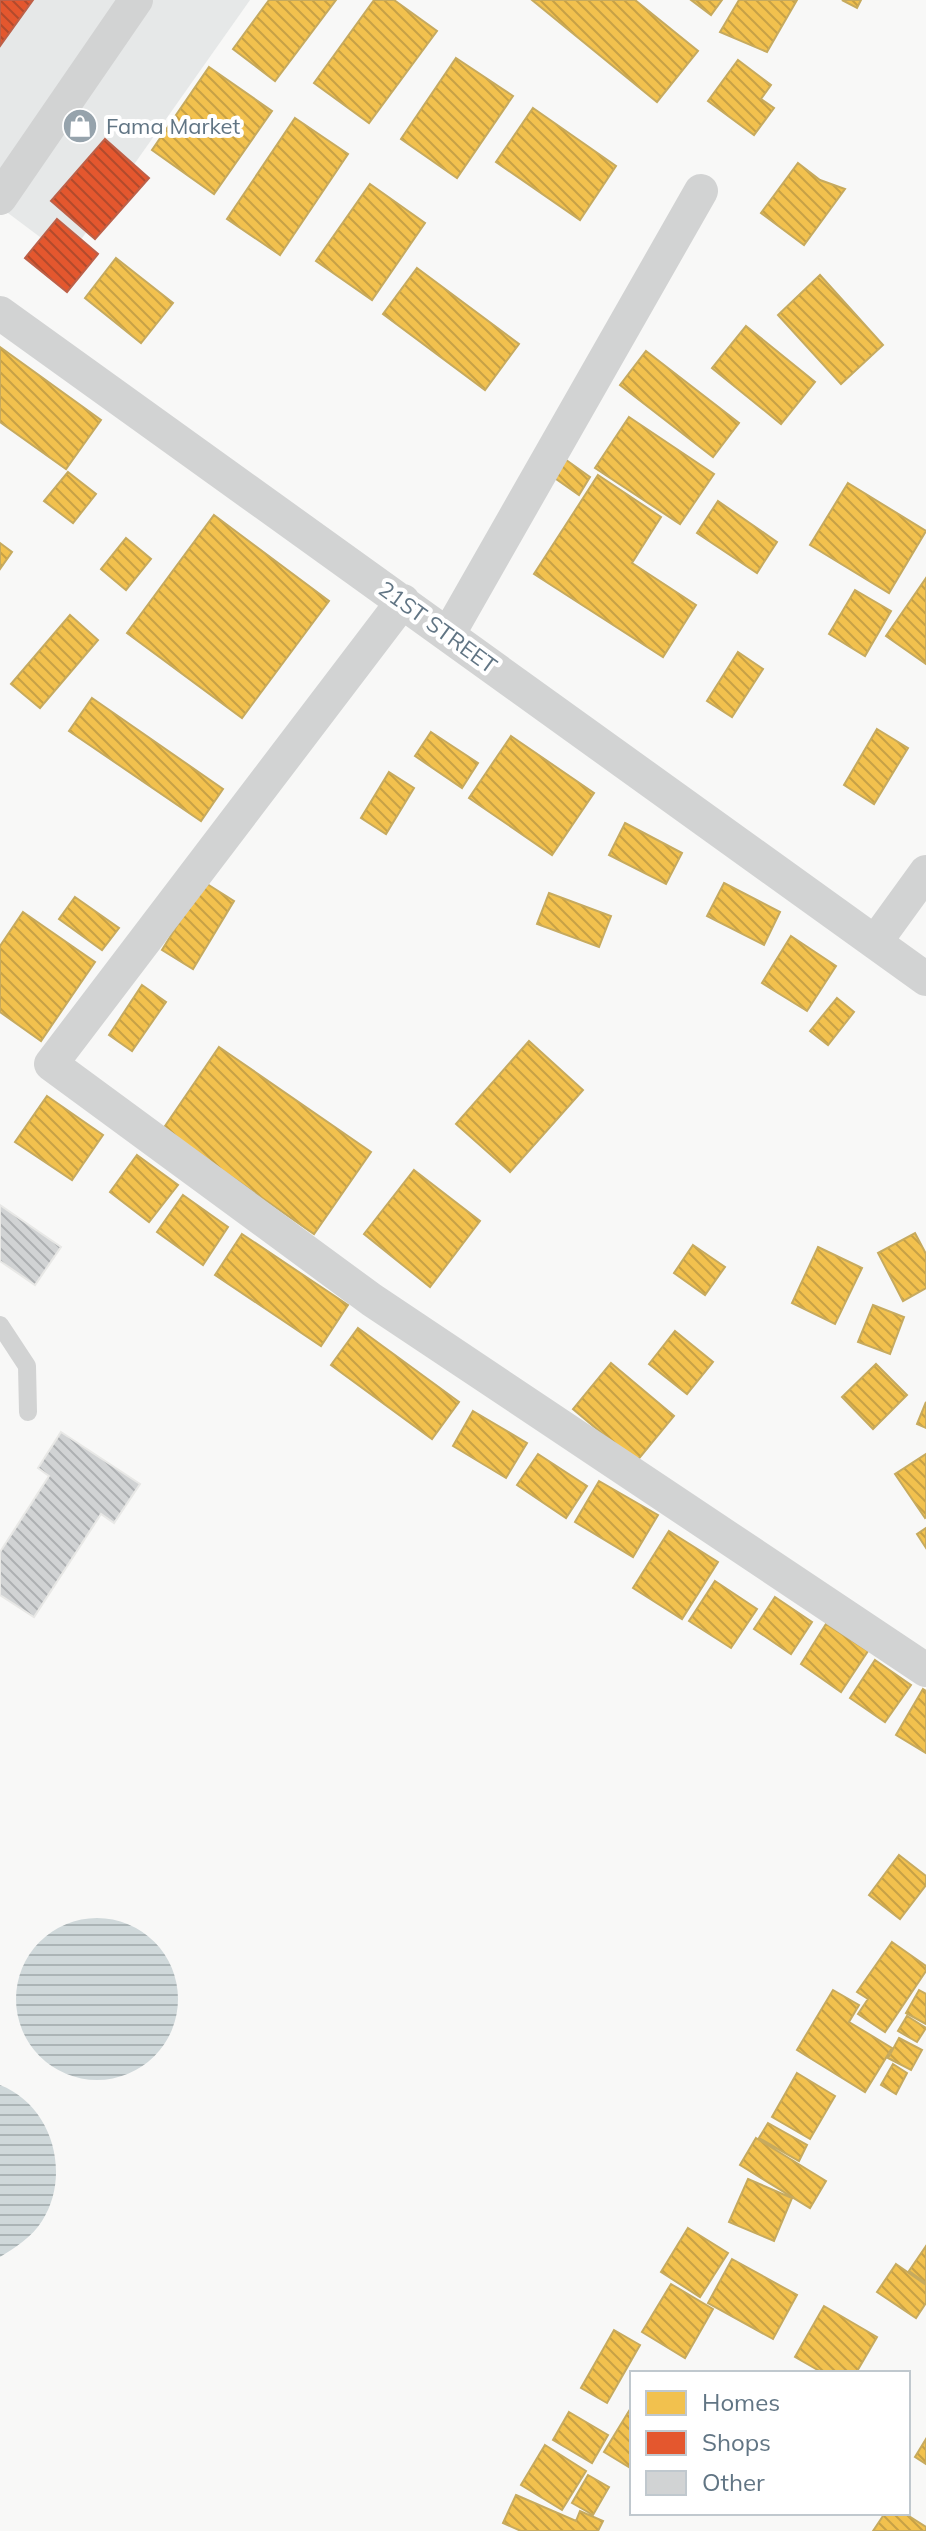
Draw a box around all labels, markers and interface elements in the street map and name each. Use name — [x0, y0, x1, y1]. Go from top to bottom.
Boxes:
shop icon: Fama Market — [61, 107, 99, 145]
place label: Fama Market — [106, 112, 240, 140]
street label: 21ST STREET — [373, 575, 503, 679]
legend — [630, 2371, 910, 2515]
text: Homes — [702, 2387, 780, 2417]
text: Shops — [702, 2427, 771, 2457]
text: Other — [702, 2467, 765, 2497]

